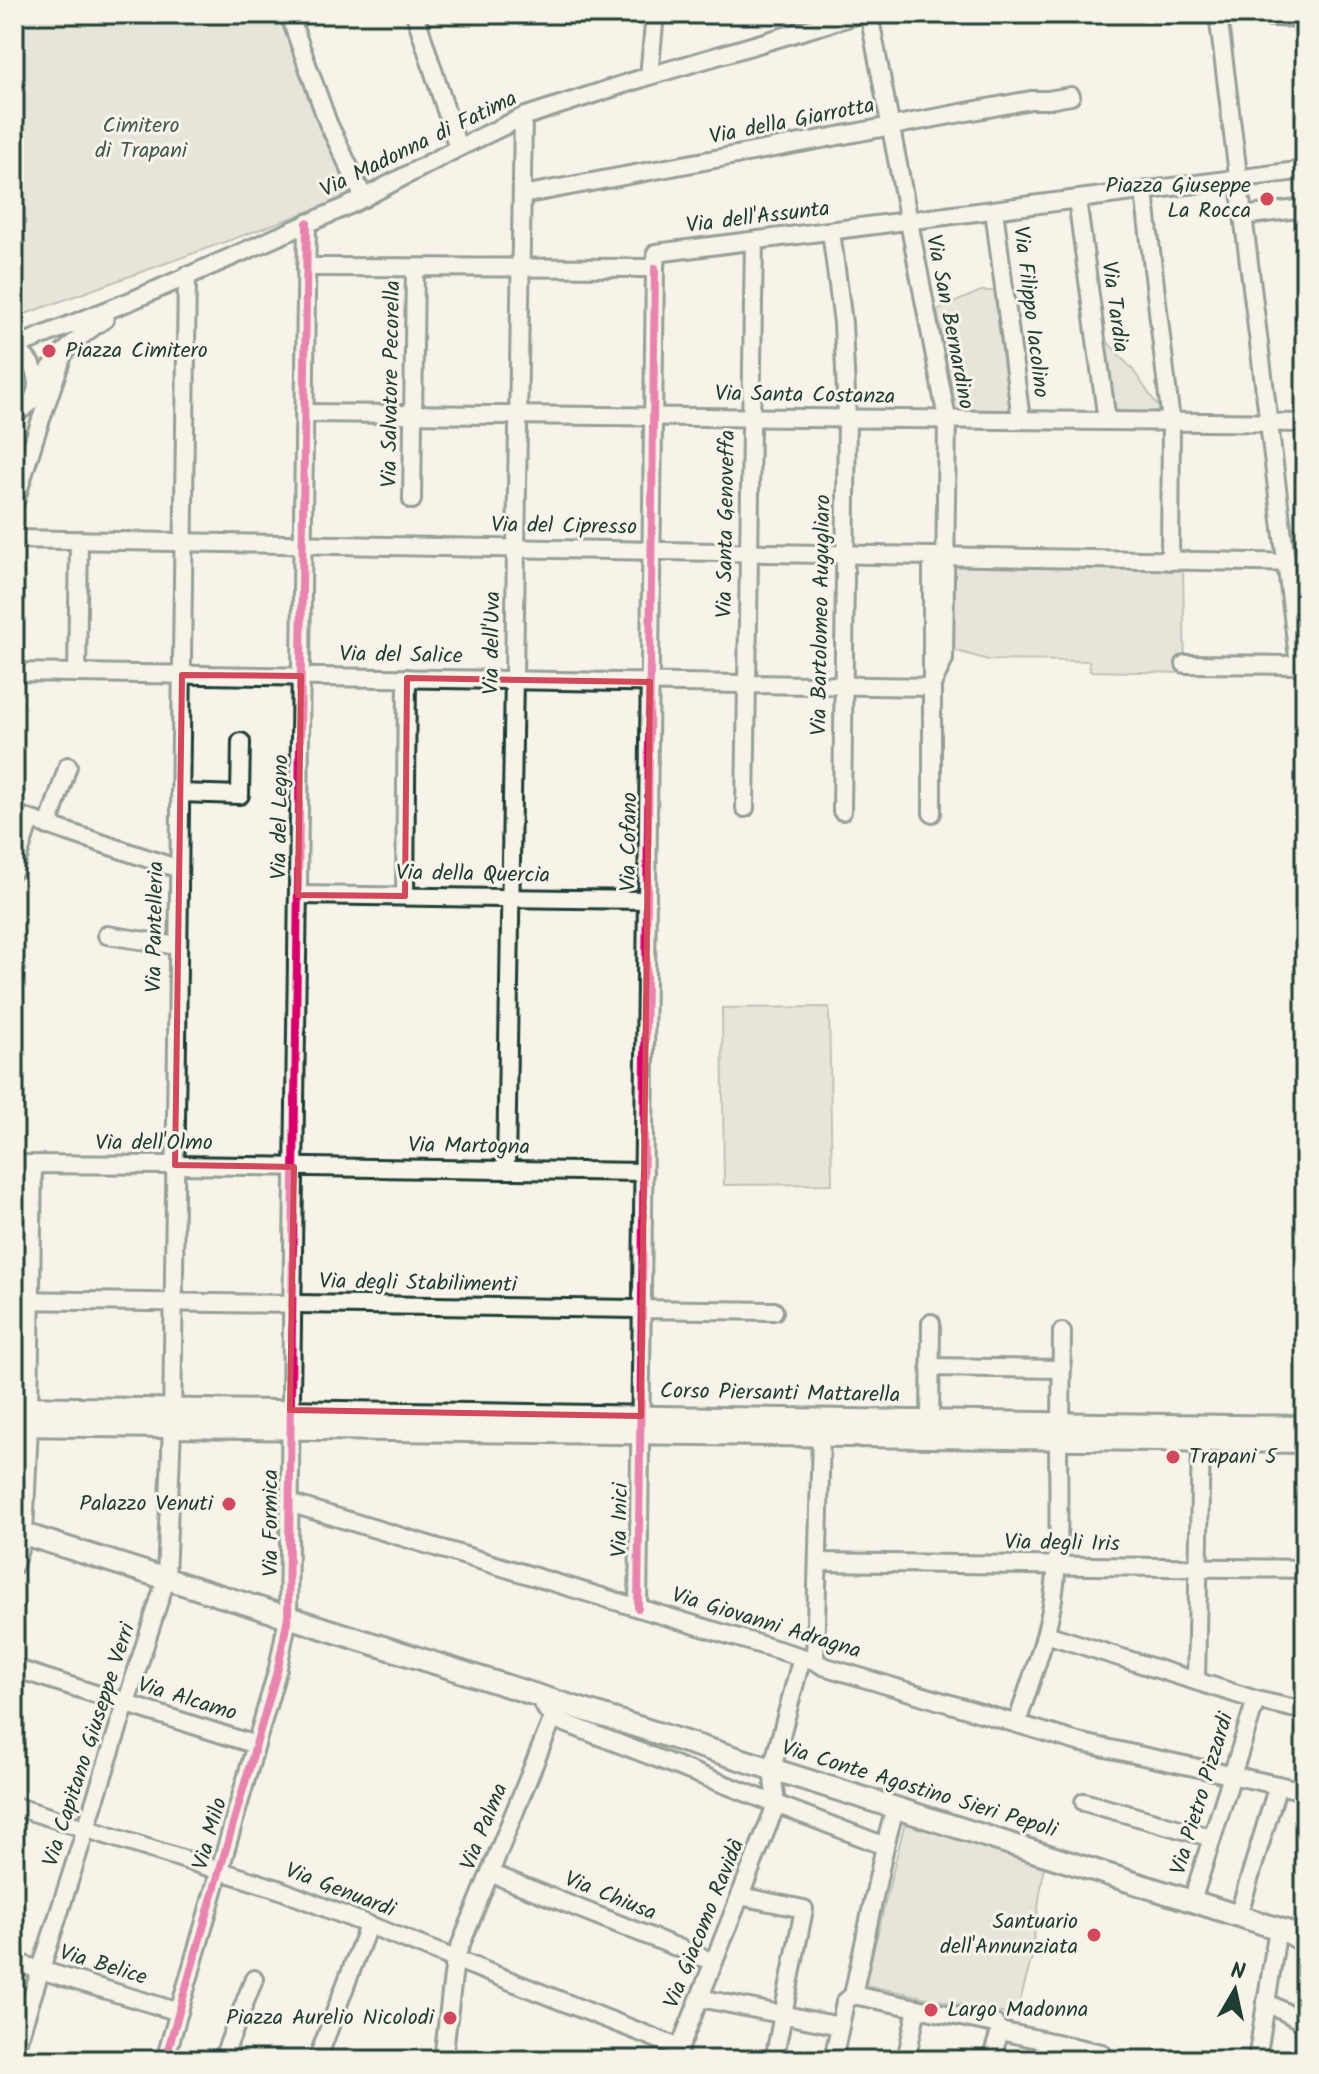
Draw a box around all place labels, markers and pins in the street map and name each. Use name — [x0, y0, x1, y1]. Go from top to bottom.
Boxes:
place label: Piazza Giuseppe La Rocca — [1106, 169, 1251, 229]
marker: Piazza Giuseppe La Rocca — [1258, 190, 1276, 208]
place label: Piazza Cimitero — [65, 334, 208, 369]
marker: Piazza Cimitero — [40, 342, 58, 360]
place label: Trapani 5 — [1189, 1440, 1278, 1475]
marker: Trapani 5 — [1164, 1448, 1182, 1466]
place label: Palazzo Venuti — [79, 1487, 214, 1522]
marker: Palazzo Venuti — [220, 1495, 238, 1513]
place label: Santuario dell'Annunziata — [940, 1905, 1078, 1965]
marker: Santuario dell'Annunziata — [1085, 1926, 1103, 1944]
place label: Largo Madonna — [947, 1993, 1088, 2028]
place label: Piazza Aurelio Nicolodi — [226, 2001, 435, 2036]
marker: Largo Madonna — [922, 2001, 940, 2019]
marker: Piazza Aurelio Nicolodi — [441, 2009, 459, 2027]

